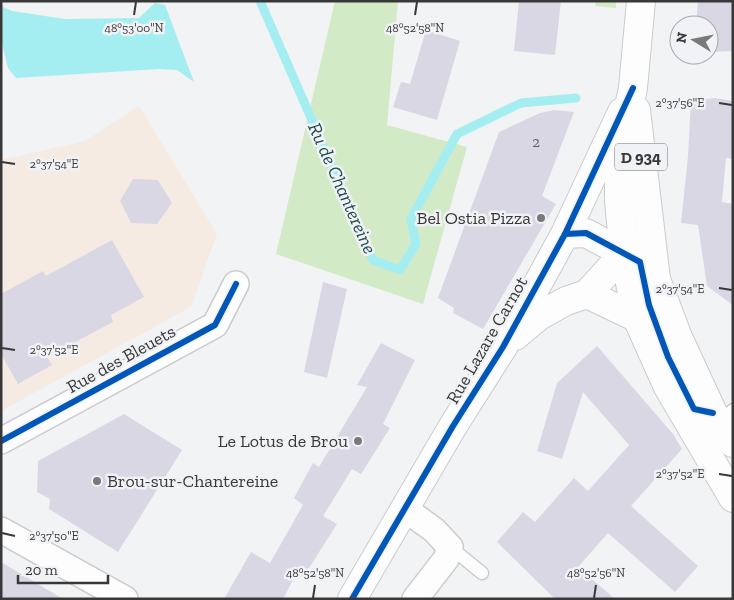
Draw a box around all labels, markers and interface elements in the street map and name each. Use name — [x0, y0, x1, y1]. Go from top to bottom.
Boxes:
north arrow — [669, 15, 719, 65]
text: 48°53'00"N — [104, 21, 164, 35]
text: 48°52'58"N — [386, 21, 444, 35]
text: N — [672, 31, 691, 45]
text: 2°37'56"E — [656, 96, 704, 110]
water label: Ru de Chantereine — [303, 119, 382, 257]
house number: 2 — [532, 133, 540, 151]
road number: D 934 — [615, 144, 667, 170]
text: 2°37'54"E — [30, 157, 78, 171]
place label: Bel Ostia Pizza — [417, 207, 531, 229]
marker: Bel Ostia Pizza — [535, 212, 547, 224]
street label: Rue Lazare Carnot — [442, 272, 533, 408]
text: 2°37'54"E — [656, 282, 704, 296]
street label: Rue des Bleuets — [63, 320, 179, 398]
text: 2°37'52"E — [30, 343, 78, 357]
place label: Le Lotus de Brou — [218, 430, 348, 452]
marker: Le Lotus de Brou — [352, 435, 364, 447]
text: 2°37'52"E — [656, 467, 704, 481]
place label: Brou-sur-Chantereine — [107, 470, 278, 492]
marker: Brou-sur-Chantereine — [91, 475, 103, 487]
text: 2°37'50"E — [29, 529, 79, 543]
scale bar — [18, 552, 108, 584]
text: 20 m — [25, 561, 58, 579]
text: 48°52'58"N — [286, 566, 344, 580]
text: 48°52'56"N — [567, 566, 625, 580]

